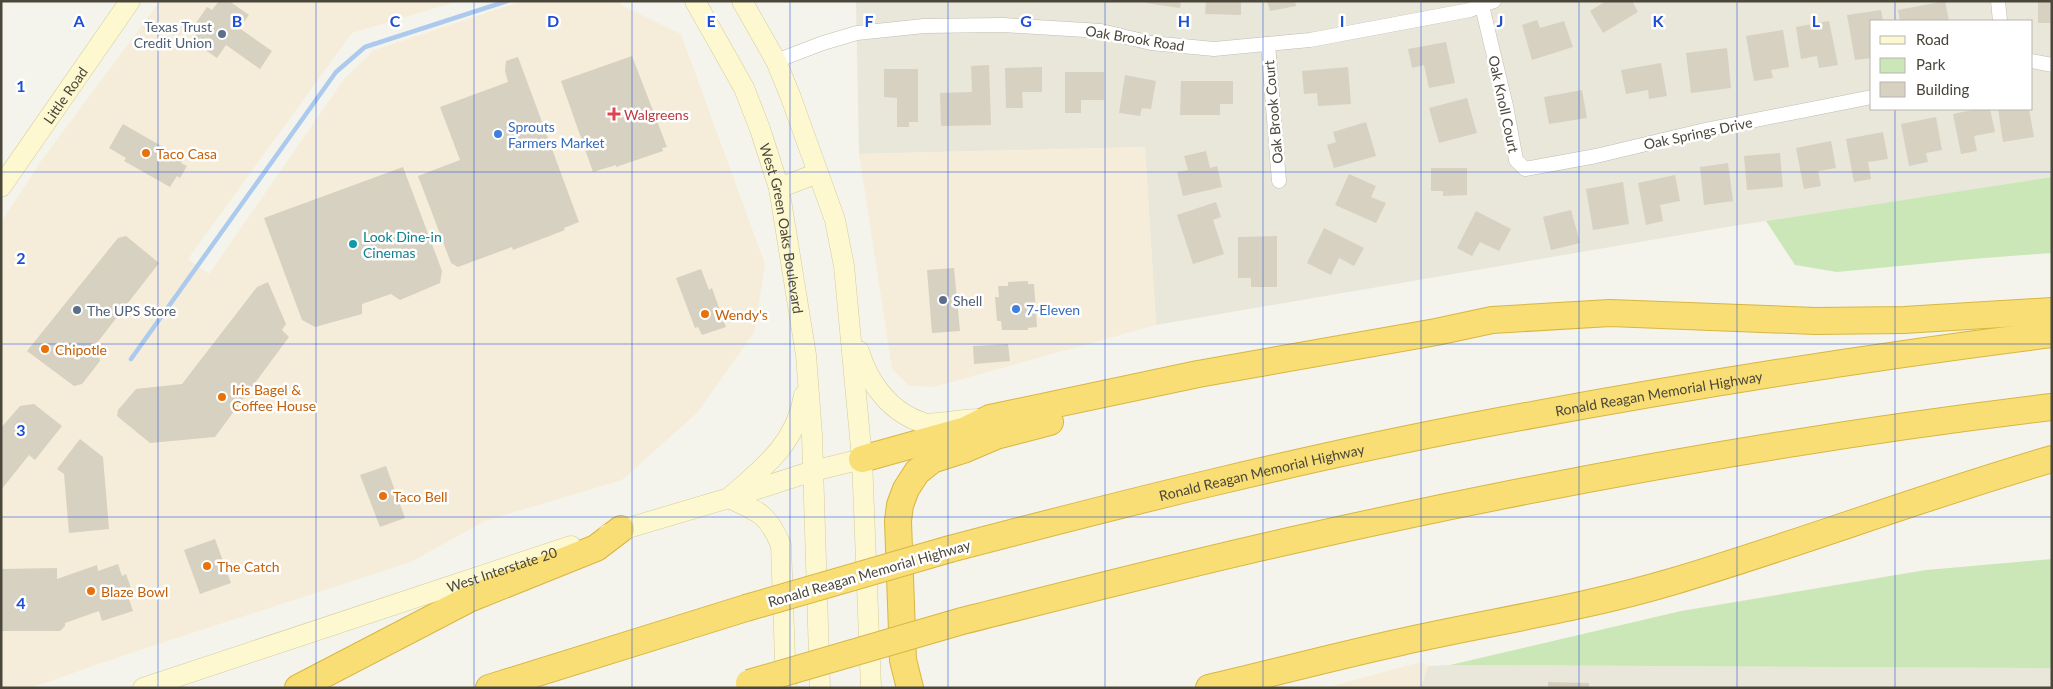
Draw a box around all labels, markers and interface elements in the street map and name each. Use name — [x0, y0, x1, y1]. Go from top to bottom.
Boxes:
text: A — [72, 11, 85, 30]
text: B — [232, 11, 242, 30]
text: C — [390, 11, 401, 30]
text: D — [547, 11, 559, 30]
text: E — [706, 11, 716, 30]
text: F — [864, 11, 874, 30]
text: G — [1020, 11, 1032, 30]
text: H — [1178, 11, 1190, 30]
text: I — [1340, 11, 1344, 30]
text: J — [1497, 11, 1503, 30]
text: K — [1653, 11, 1665, 30]
text: L — [1812, 11, 1821, 30]
place label: Texas Trust Credit Union — [134, 18, 212, 51]
legend — [1870, 20, 2033, 110]
street label: Oak Brook Road — [1084, 22, 1186, 54]
marker: Texas Trust Credit Union — [216, 28, 228, 40]
text: Road — [1916, 30, 1949, 48]
street label: Oak Knoll Court — [1485, 54, 1523, 154]
text: Park — [1916, 55, 1946, 73]
street label: Oak Brook Court — [1260, 59, 1286, 165]
street label: Little Road — [39, 63, 90, 127]
text: 1 — [16, 76, 26, 95]
text: Building — [1916, 80, 1969, 98]
place label: Walgreens — [624, 106, 689, 123]
marker: Walgreens — [608, 108, 620, 120]
street label: Oak Springs Drive — [1642, 113, 1754, 153]
place label: Sprouts Farmers Market — [508, 118, 605, 151]
marker: Sprouts Farmers Market — [492, 128, 504, 140]
street label: West Green Oaks Boulevard — [757, 141, 808, 315]
place label: Taco Casa — [156, 145, 217, 162]
marker: Taco Casa — [140, 147, 152, 159]
place label: Look Dine-in Cinemas — [363, 228, 442, 261]
marker: Look Dine-in Cinemas — [347, 238, 359, 250]
text: 2 — [16, 248, 26, 267]
place label: Shell — [953, 292, 982, 309]
marker: Shell — [937, 294, 949, 306]
place label: 7-Eleven — [1026, 301, 1080, 318]
place label: The UPS Store — [87, 302, 176, 319]
marker: 7-Eleven — [1010, 303, 1022, 315]
marker: The UPS Store — [71, 304, 83, 316]
place label: Wendy's — [715, 306, 768, 323]
marker: Wendy's — [699, 308, 711, 320]
place label: Chipotle — [55, 341, 107, 358]
marker: Chipotle — [39, 343, 51, 355]
street label: Ronald Reagan Memorial Highway — [1554, 367, 1764, 419]
place label: Iris Bagel & Coffee House — [232, 381, 316, 414]
marker: Iris Bagel & Coffee House — [216, 391, 228, 403]
text: 3 — [16, 420, 26, 439]
street label: Ronald Reagan Memorial Highway — [1157, 440, 1366, 504]
place label: Taco Bell — [393, 488, 448, 505]
marker: Taco Bell — [377, 490, 389, 502]
street label: Ronald Reagan Memorial Highway — [766, 536, 973, 610]
street label: West Interstate 20 — [445, 543, 559, 595]
place label: The Catch — [217, 558, 280, 575]
marker: The Catch — [201, 560, 213, 572]
place label: Blaze Bowl — [101, 583, 168, 600]
marker: Blaze Bowl — [85, 585, 97, 597]
text: 4 — [16, 593, 26, 612]

